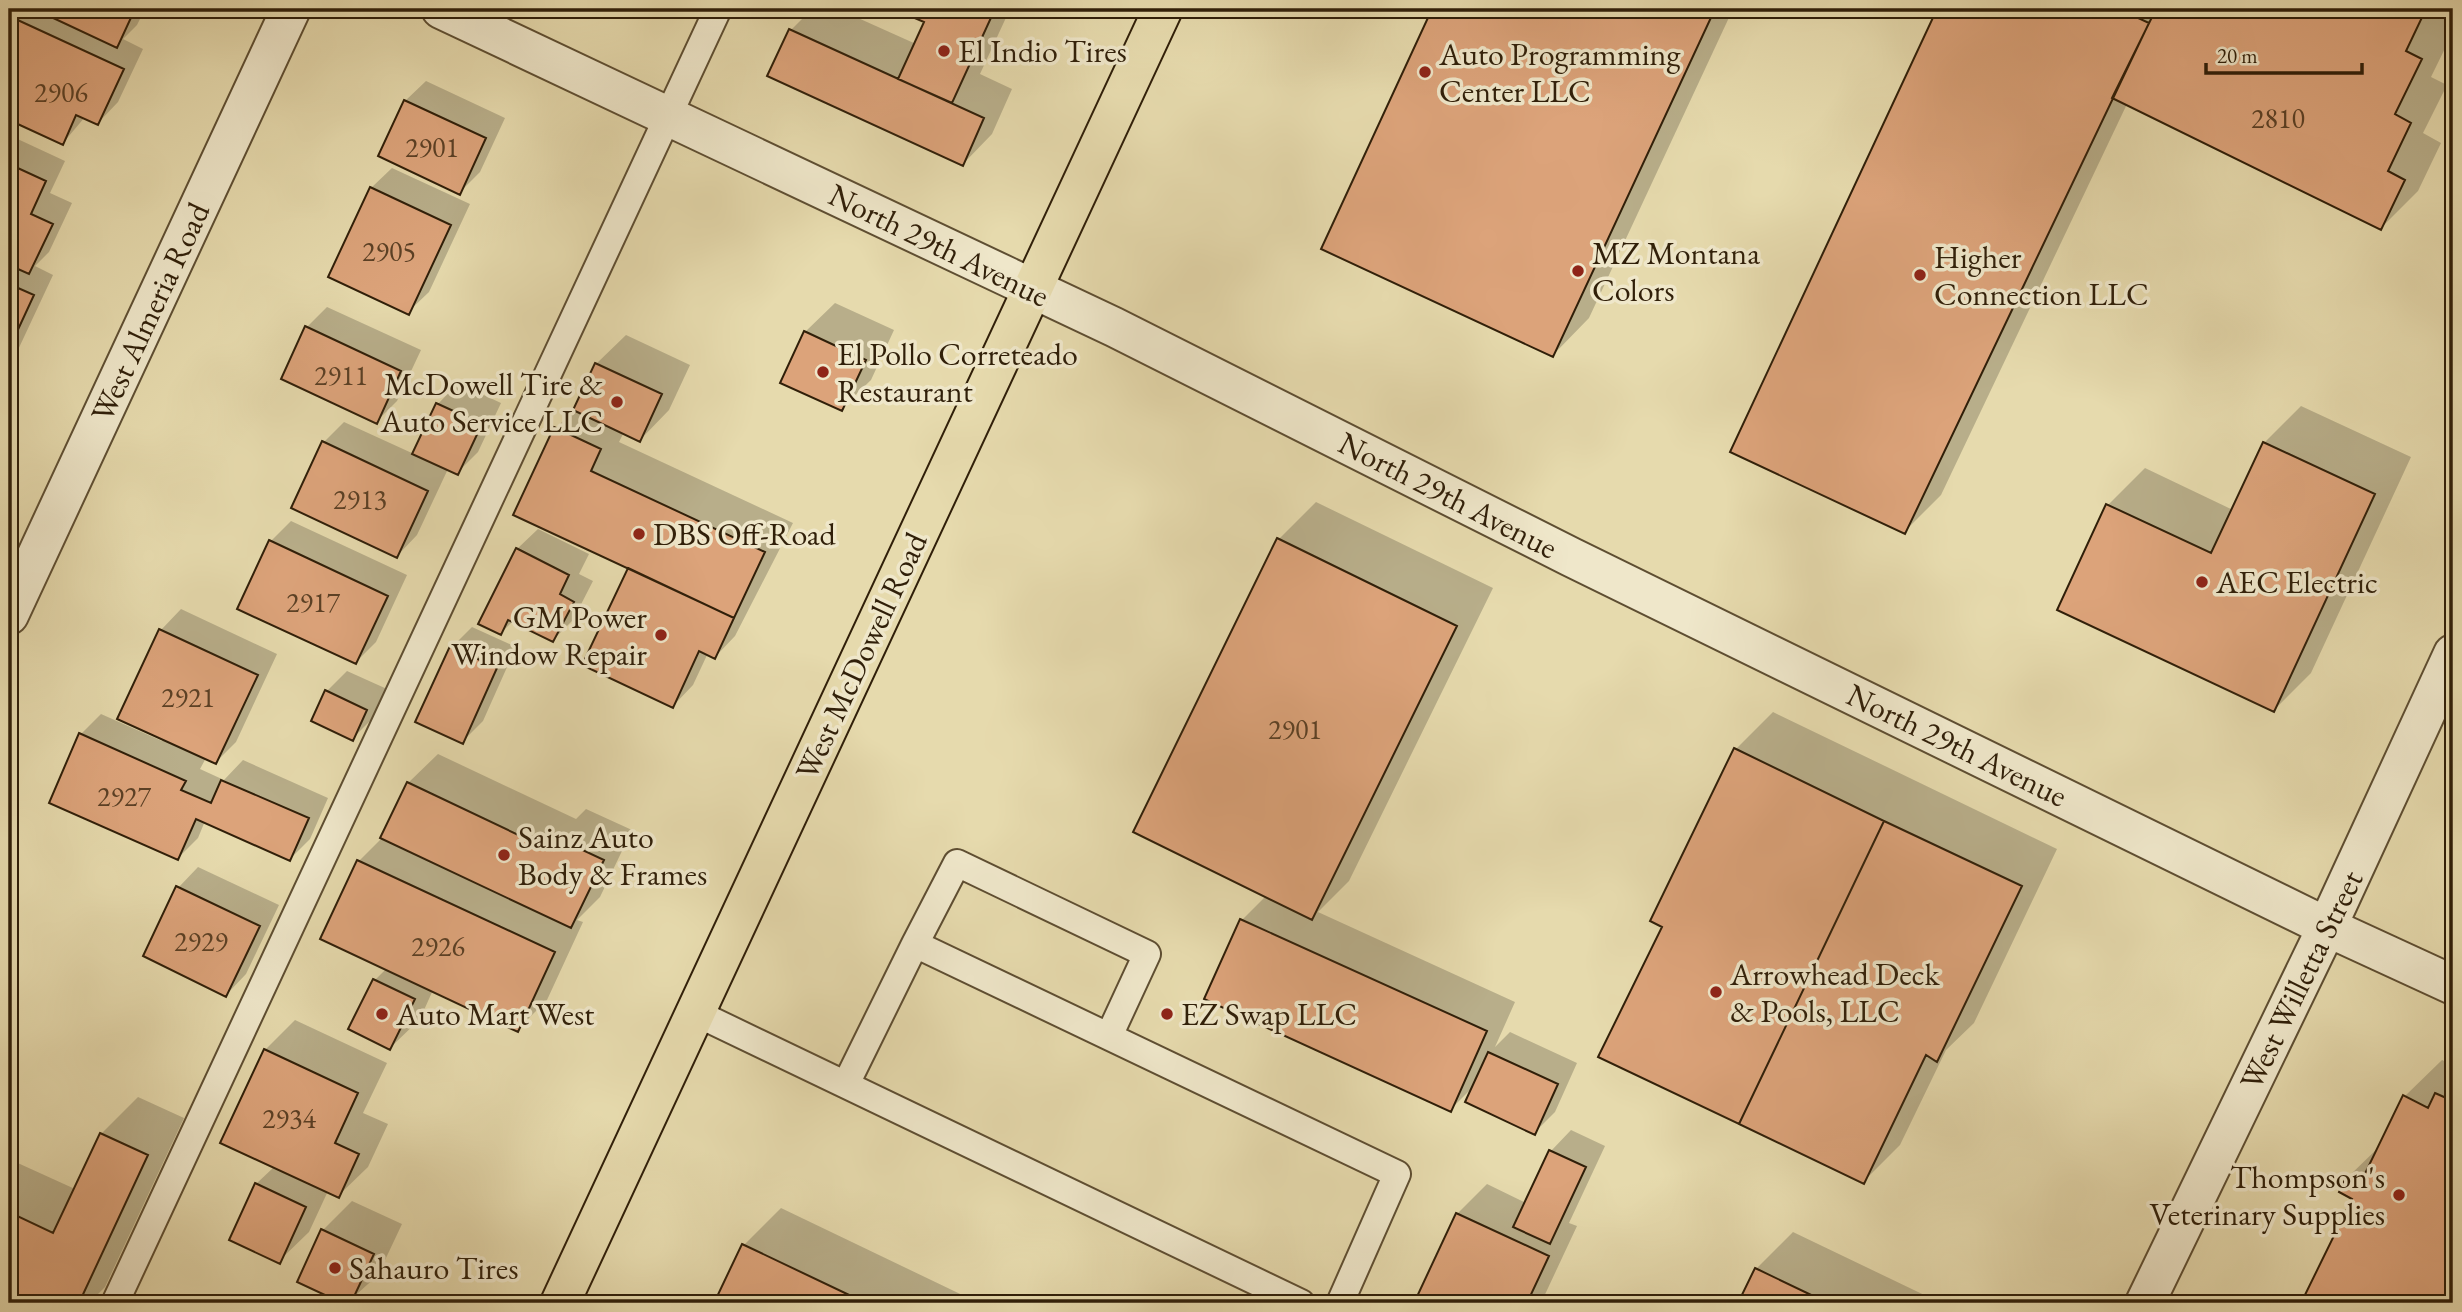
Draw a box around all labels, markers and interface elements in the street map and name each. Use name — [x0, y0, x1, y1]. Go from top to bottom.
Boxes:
place label: El Indio Tires — [958, 30, 1127, 72]
scale bar — [2206, 32, 2362, 76]
place label: Auto Programming Center LLC — [1438, 33, 1681, 112]
text: 20 m — [2217, 42, 2258, 69]
marker: El Indio Tires — [936, 43, 952, 59]
marker: Auto Programming Center LLC — [1417, 64, 1433, 80]
house number: 2906 — [34, 74, 88, 110]
house number: 2810 — [2251, 100, 2305, 136]
house number: 2901 — [405, 129, 459, 165]
street label: North 29th Avenue — [822, 173, 1056, 317]
street label: West Almeria Road — [81, 195, 220, 428]
place label: MZ Montana Colors — [1592, 232, 1760, 311]
house number: 2905 — [362, 233, 416, 269]
place label: Higher Connection LLC — [1934, 236, 2149, 315]
marker: MZ Montana Colors — [1570, 263, 1586, 279]
marker: Higher Connection LLC — [1912, 267, 1928, 283]
place label: El Pollo Correteado Restaurant — [837, 333, 1078, 412]
house number: 2911 — [314, 357, 368, 393]
place label: McDowell Tire & Auto Service LLC — [379, 363, 603, 442]
marker: El Pollo Correteado Restaurant — [815, 364, 831, 380]
marker: McDowell Tire & Auto Service LLC — [609, 394, 625, 410]
street label: North 29th Avenue — [1331, 422, 1565, 568]
house number: 2913 — [333, 481, 387, 517]
place label: DBS Off-Road — [653, 513, 837, 555]
street label: West McDowell Road — [785, 525, 937, 787]
marker: DBS Off-Road — [631, 526, 647, 542]
place label: AEC Electric — [2215, 561, 2378, 603]
marker: AEC Electric — [2194, 574, 2210, 590]
house number: 2917 — [286, 584, 340, 620]
place label: GM Power Window Repair — [451, 596, 647, 675]
marker: GM Power Window Repair — [653, 627, 669, 643]
street label: North 29th Avenue — [1840, 673, 2074, 817]
house number: 2921 — [161, 679, 215, 715]
house number: 2901 — [1268, 711, 1322, 747]
house number: 2927 — [97, 778, 151, 814]
place label: Sainz Auto Body & Frames — [518, 816, 707, 895]
marker: Sainz Auto Body & Frames — [496, 847, 512, 863]
street label: West Willetta Street — [2230, 863, 2372, 1097]
house number: 2929 — [174, 923, 228, 959]
house number: 2926 — [411, 928, 465, 964]
place label: Arrowhead Deck & Pools, LLC — [1729, 953, 1940, 1032]
marker: Arrowhead Deck & Pools, LLC — [1708, 984, 1724, 1000]
place label: Auto Mart West — [395, 993, 594, 1035]
place label: EZ Swap LLC — [1181, 993, 1357, 1035]
marker: Auto Mart West — [374, 1006, 390, 1022]
marker: EZ Swap LLC — [1159, 1006, 1175, 1022]
house number: 2934 — [262, 1100, 316, 1136]
place label: Thompson's Veterinary Supplies — [2150, 1156, 2385, 1235]
marker: Thompson's Veterinary Supplies — [2391, 1187, 2407, 1203]
place label: Sahauro Tires — [349, 1247, 518, 1289]
marker: Sahauro Tires — [327, 1260, 343, 1276]

